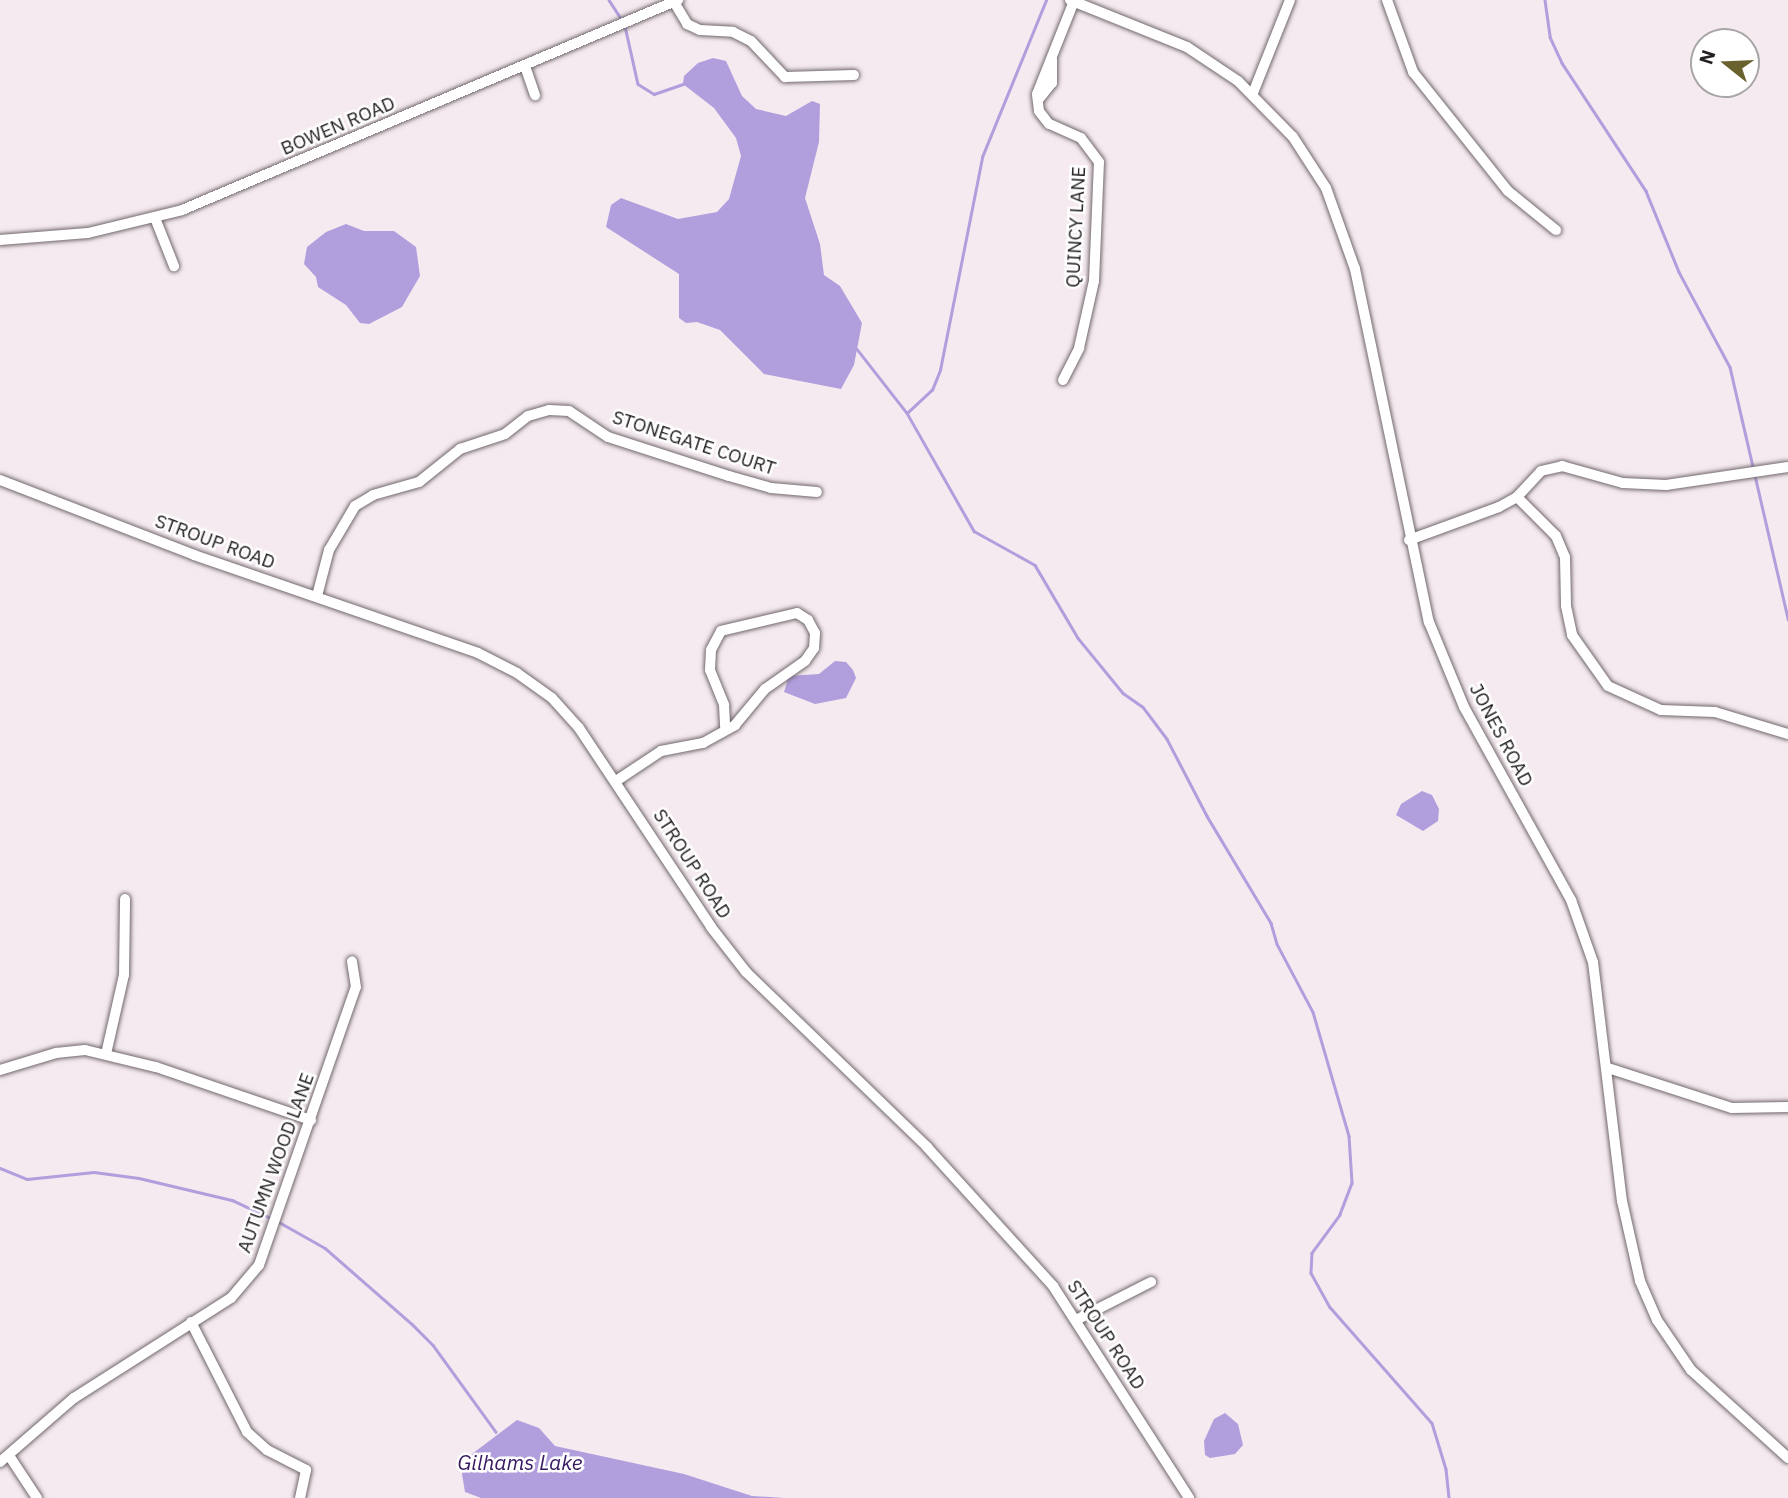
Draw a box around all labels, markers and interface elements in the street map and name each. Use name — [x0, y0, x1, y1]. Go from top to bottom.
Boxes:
north arrow — [1690, 28, 1760, 98]
text: N — [1693, 47, 1720, 67]
street label: BOWEN ROAD — [277, 92, 399, 160]
street label: QUINCY LANE — [1061, 166, 1091, 288]
street label: STONEGATE COURT — [610, 406, 778, 480]
street label: STROUP ROAD — [152, 510, 278, 574]
street label: JONES ROAD — [1464, 680, 1538, 790]
street label: STROUP ROAD — [648, 805, 736, 923]
street label: AUTUMN WOOD LANE — [233, 1070, 319, 1256]
street label: STROUP ROAD — [1062, 1276, 1150, 1394]
water label: Gilhams Lake — [457, 1449, 583, 1475]

